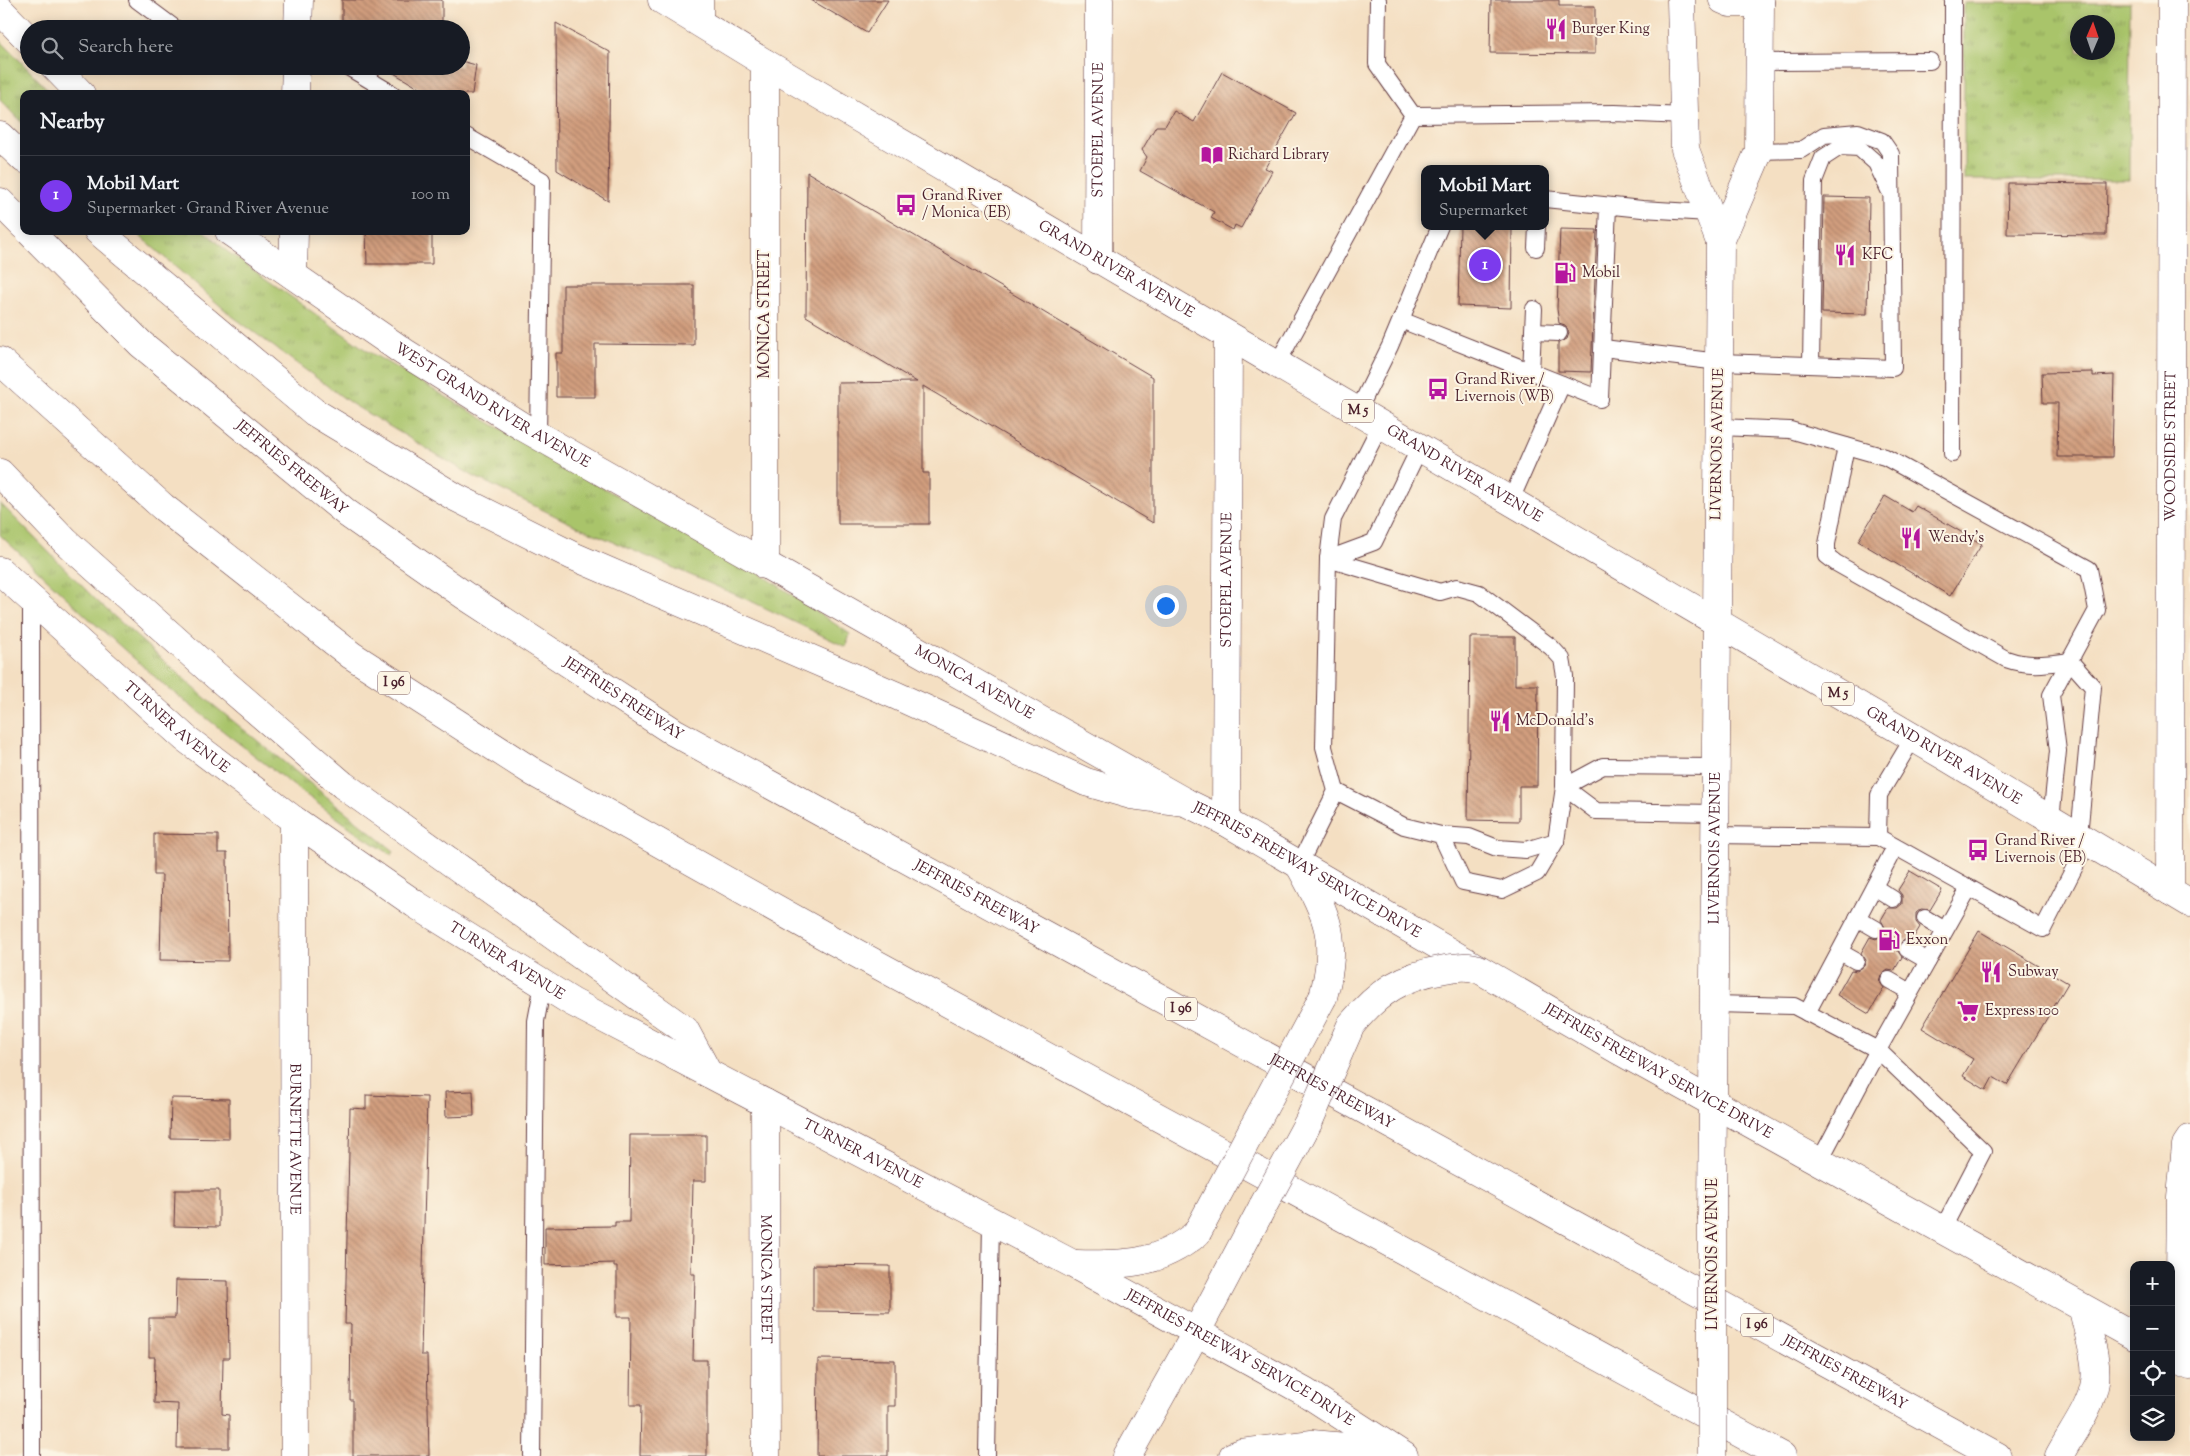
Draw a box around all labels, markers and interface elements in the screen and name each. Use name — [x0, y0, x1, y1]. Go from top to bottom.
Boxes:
north arrow — [2070, 15, 2115, 60]
restaurant icon: Burger King — [1543, 16, 1569, 42]
place label: Burger King — [1572, 19, 1650, 40]
search box — [20, 20, 470, 75]
icon: search — [38, 34, 66, 62]
text: Search here — [78, 34, 173, 61]
street label: STOEPEL AVENUE — [1088, 62, 1109, 198]
text: Nearby — [40, 108, 105, 138]
library icon: Richard Library — [1199, 142, 1225, 168]
place label: Richard Library — [1228, 145, 1330, 166]
popup — [1421, 165, 1549, 230]
text: Mobil Mart — [87, 171, 179, 198]
text: Mobil Mart — [1439, 173, 1531, 200]
text: 1 — [53, 184, 59, 207]
text: 100 m — [411, 184, 450, 207]
place label: Grand River / Monica (EB) — [922, 186, 1011, 224]
bus stop icon: Grand River / Monica (EB) — [893, 192, 919, 218]
text: Supermarket · Grand River Avenue — [87, 198, 329, 221]
text: Supermarket — [1439, 200, 1528, 223]
street label: GRAND RIVER AVENUE — [1034, 215, 1198, 323]
restaurant icon: KFC — [1832, 242, 1858, 268]
place label: KFC — [1862, 245, 1893, 266]
pin: 1 — [1469, 246, 1501, 284]
street label: MONICA STREET — [755, 249, 776, 378]
fuel station icon: Mobil — [1552, 260, 1578, 286]
place label: Mobil — [1582, 263, 1620, 284]
street label: WEST GRAND RIVER AVENUE — [390, 338, 594, 473]
street label: LIVERNOIS AVENUE — [1706, 368, 1730, 520]
place label: Grand River / Livernois (WB) — [1455, 370, 1554, 408]
street label: WOODSIDE STREET — [2160, 370, 2182, 521]
bus stop icon: Grand River / Livernois (WB) — [1425, 376, 1451, 402]
road number: M 5 — [1342, 400, 1374, 422]
street label: JEFFRIES FREEWAY — [230, 415, 352, 520]
street label: GRAND RIVER AVENUE — [1383, 420, 1546, 528]
street label: STOEPEL AVENUE — [1216, 512, 1238, 648]
restaurant icon: Wendy's — [1898, 525, 1924, 551]
place label: Wendy's — [1928, 528, 1984, 549]
your location — [1153, 593, 1179, 619]
street label: MONICA AVENUE — [911, 640, 1038, 725]
street label: JEFFRIES FREEWAY — [559, 652, 688, 746]
road number: I 96 — [378, 671, 410, 694]
street label: TURNER AVENUE — [119, 677, 234, 778]
road number: M 5 — [1822, 682, 1854, 706]
street label: GRAND RIVER AVENUE — [1862, 702, 2026, 810]
restaurant icon: McDonald's — [1487, 708, 1513, 734]
place label: McDonald's — [1516, 711, 1594, 732]
street label: LIVERNOIS AVENUE — [1704, 772, 1726, 924]
street label: JEFFRIES FREEWAY SERVICE DRIVE — [1188, 796, 1425, 944]
place label: Grand River / Livernois (EB) — [1995, 831, 2086, 869]
bus stop icon: Grand River / Livernois (EB) — [1965, 837, 1991, 863]
street label: JEFFRIES FREEWAY — [909, 854, 1043, 940]
street label: TURNER AVENUE — [445, 917, 569, 1005]
fuel station icon: Exxon — [1876, 927, 1902, 953]
place label: Exxon — [1906, 930, 1949, 951]
restaurant icon: Subway — [1978, 959, 2004, 985]
place label: Subway — [2008, 962, 2059, 983]
road number: I 96 — [1165, 998, 1197, 1021]
street label: JEFFRIES FREEWAY SERVICE DRIVE — [1539, 998, 1777, 1144]
supermarket icon: Express 100 — [1955, 998, 1981, 1024]
place label: Express 100 — [1985, 1001, 2059, 1022]
street label: JEFFRIES FREEWAY — [1265, 1049, 1398, 1135]
street label: BURNETTE AVENUE — [284, 1063, 305, 1215]
street label: TURNER AVENUE — [799, 1114, 927, 1194]
street label: LIVERNOIS AVENUE — [1703, 1178, 1724, 1330]
street label: MONICA STREET — [755, 1215, 776, 1344]
map controls — [2130, 1261, 2175, 1441]
button: + — [2130, 1261, 2175, 1306]
street label: JEFFRIES FREEWAY SERVICE DRIVE — [1121, 1284, 1358, 1431]
button: − — [2130, 1306, 2175, 1351]
road number: I 96 — [1741, 1314, 1773, 1336]
street label: JEFFRIES FREEWAY — [1778, 1330, 1911, 1416]
button: locate — [2130, 1351, 2175, 1396]
button: layers — [2130, 1396, 2175, 1441]

